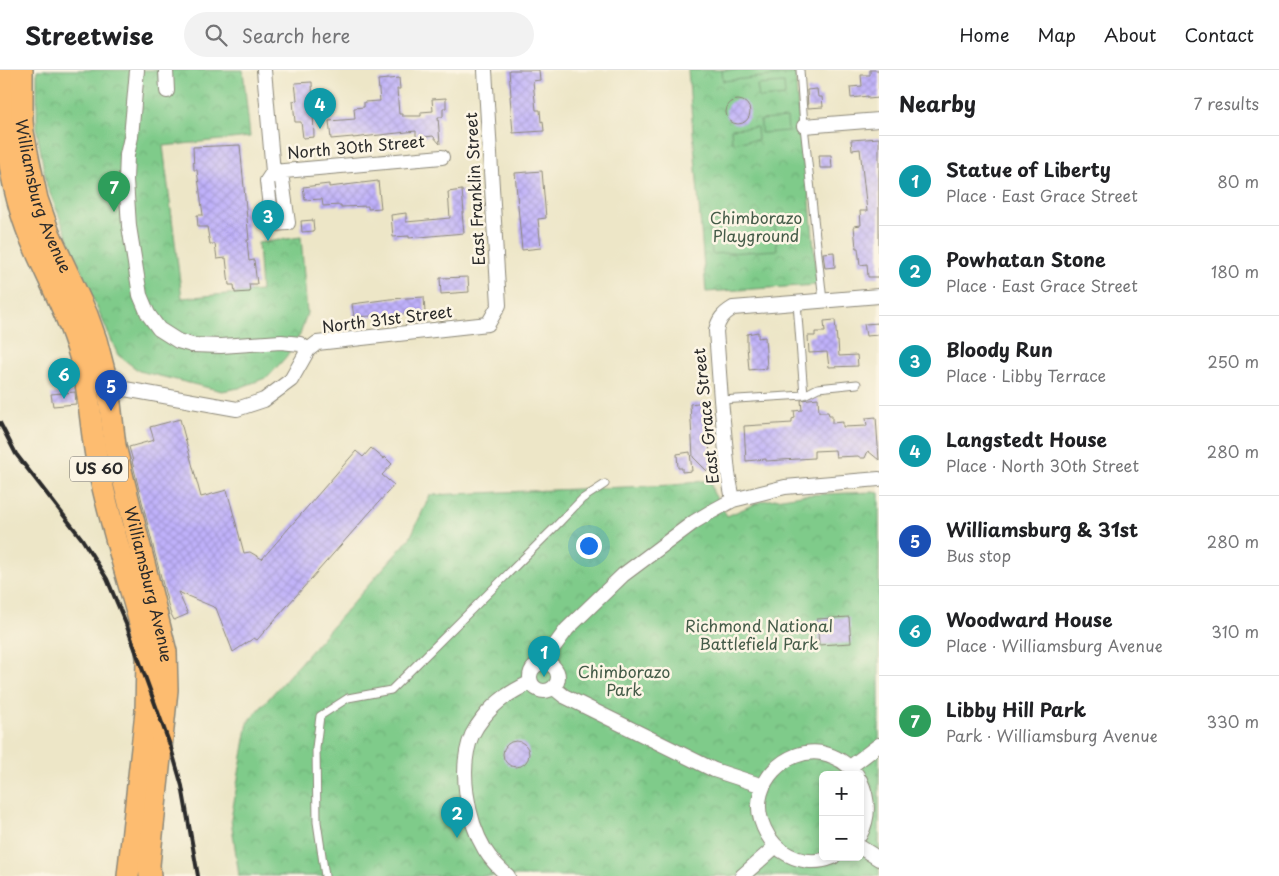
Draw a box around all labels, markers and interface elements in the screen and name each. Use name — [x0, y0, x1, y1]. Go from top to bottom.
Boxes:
search box — [184, 12, 534, 57]
text: Streetwise — [25, 17, 154, 53]
icon: search — [202, 21, 230, 49]
text: Search here — [242, 21, 350, 49]
text: Home — [959, 21, 1009, 48]
text: Map — [1037, 21, 1076, 48]
text: About — [1104, 21, 1156, 48]
text: Contact — [1184, 21, 1254, 48]
text: Nearby — [899, 87, 976, 119]
pin: 4 — [304, 88, 336, 129]
text: 7 results — [1194, 91, 1259, 115]
street label: East Franklin Street — [458, 111, 490, 266]
street label: Williamsburg Avenue — [11, 118, 79, 276]
street label: North 30th Street — [286, 128, 426, 164]
text: Statue of Liberty — [946, 155, 1111, 183]
text: 1 — [911, 169, 919, 193]
text: 80 m — [1217, 169, 1259, 193]
pin: 7 — [98, 171, 130, 212]
text: Place · East Grace Street — [946, 183, 1138, 207]
pin: 3 — [252, 200, 284, 241]
park label: Chimborazo Playground — [710, 205, 802, 247]
text: Powhatan Stone — [946, 245, 1106, 273]
text: 2 — [909, 259, 921, 283]
text: 180 m — [1211, 259, 1259, 283]
text: Place · East Grace Street — [946, 273, 1138, 297]
street label: North 31st Street — [320, 298, 453, 338]
text: Bloody Run — [946, 335, 1053, 363]
street label: East Grace Street — [686, 347, 724, 485]
text: 3 — [910, 349, 920, 373]
text: 250 m — [1208, 349, 1259, 373]
pin: 6 — [48, 358, 80, 399]
text: Place · Libby Terrace — [946, 363, 1106, 387]
pin: 5 — [95, 370, 127, 411]
text: Langstedt House — [946, 425, 1107, 453]
text: 4 — [910, 439, 920, 463]
text: 280 m — [1207, 439, 1259, 463]
text: Place · North 30th Street — [946, 453, 1139, 477]
road number: US 60 — [70, 456, 128, 482]
street label: Williamsburg Avenue — [119, 504, 179, 663]
text: Williamsburg & 31st — [946, 515, 1138, 543]
text: 5 — [910, 529, 920, 553]
text: 280 m — [1207, 529, 1259, 553]
your location — [576, 533, 602, 559]
text: Bus stop — [946, 543, 1011, 567]
text: Woodward House — [946, 605, 1113, 633]
park label: Richmond National Battlefield Park — [685, 613, 833, 655]
text: 6 — [909, 619, 921, 643]
text: 310 m — [1211, 619, 1259, 643]
text: Place · Williamsburg Avenue — [946, 633, 1163, 657]
pin: 1 — [528, 636, 560, 677]
park label: Chimborazo Park — [578, 659, 670, 701]
text: Libby Hill Park — [946, 695, 1086, 723]
text: 7 — [910, 709, 920, 733]
text: 330 m — [1206, 709, 1259, 733]
text: Park · Williamsburg Avenue — [946, 723, 1158, 747]
map controls — [819, 771, 864, 861]
button: + — [819, 771, 864, 816]
pin: 2 — [441, 797, 473, 838]
button: − — [819, 816, 864, 861]

